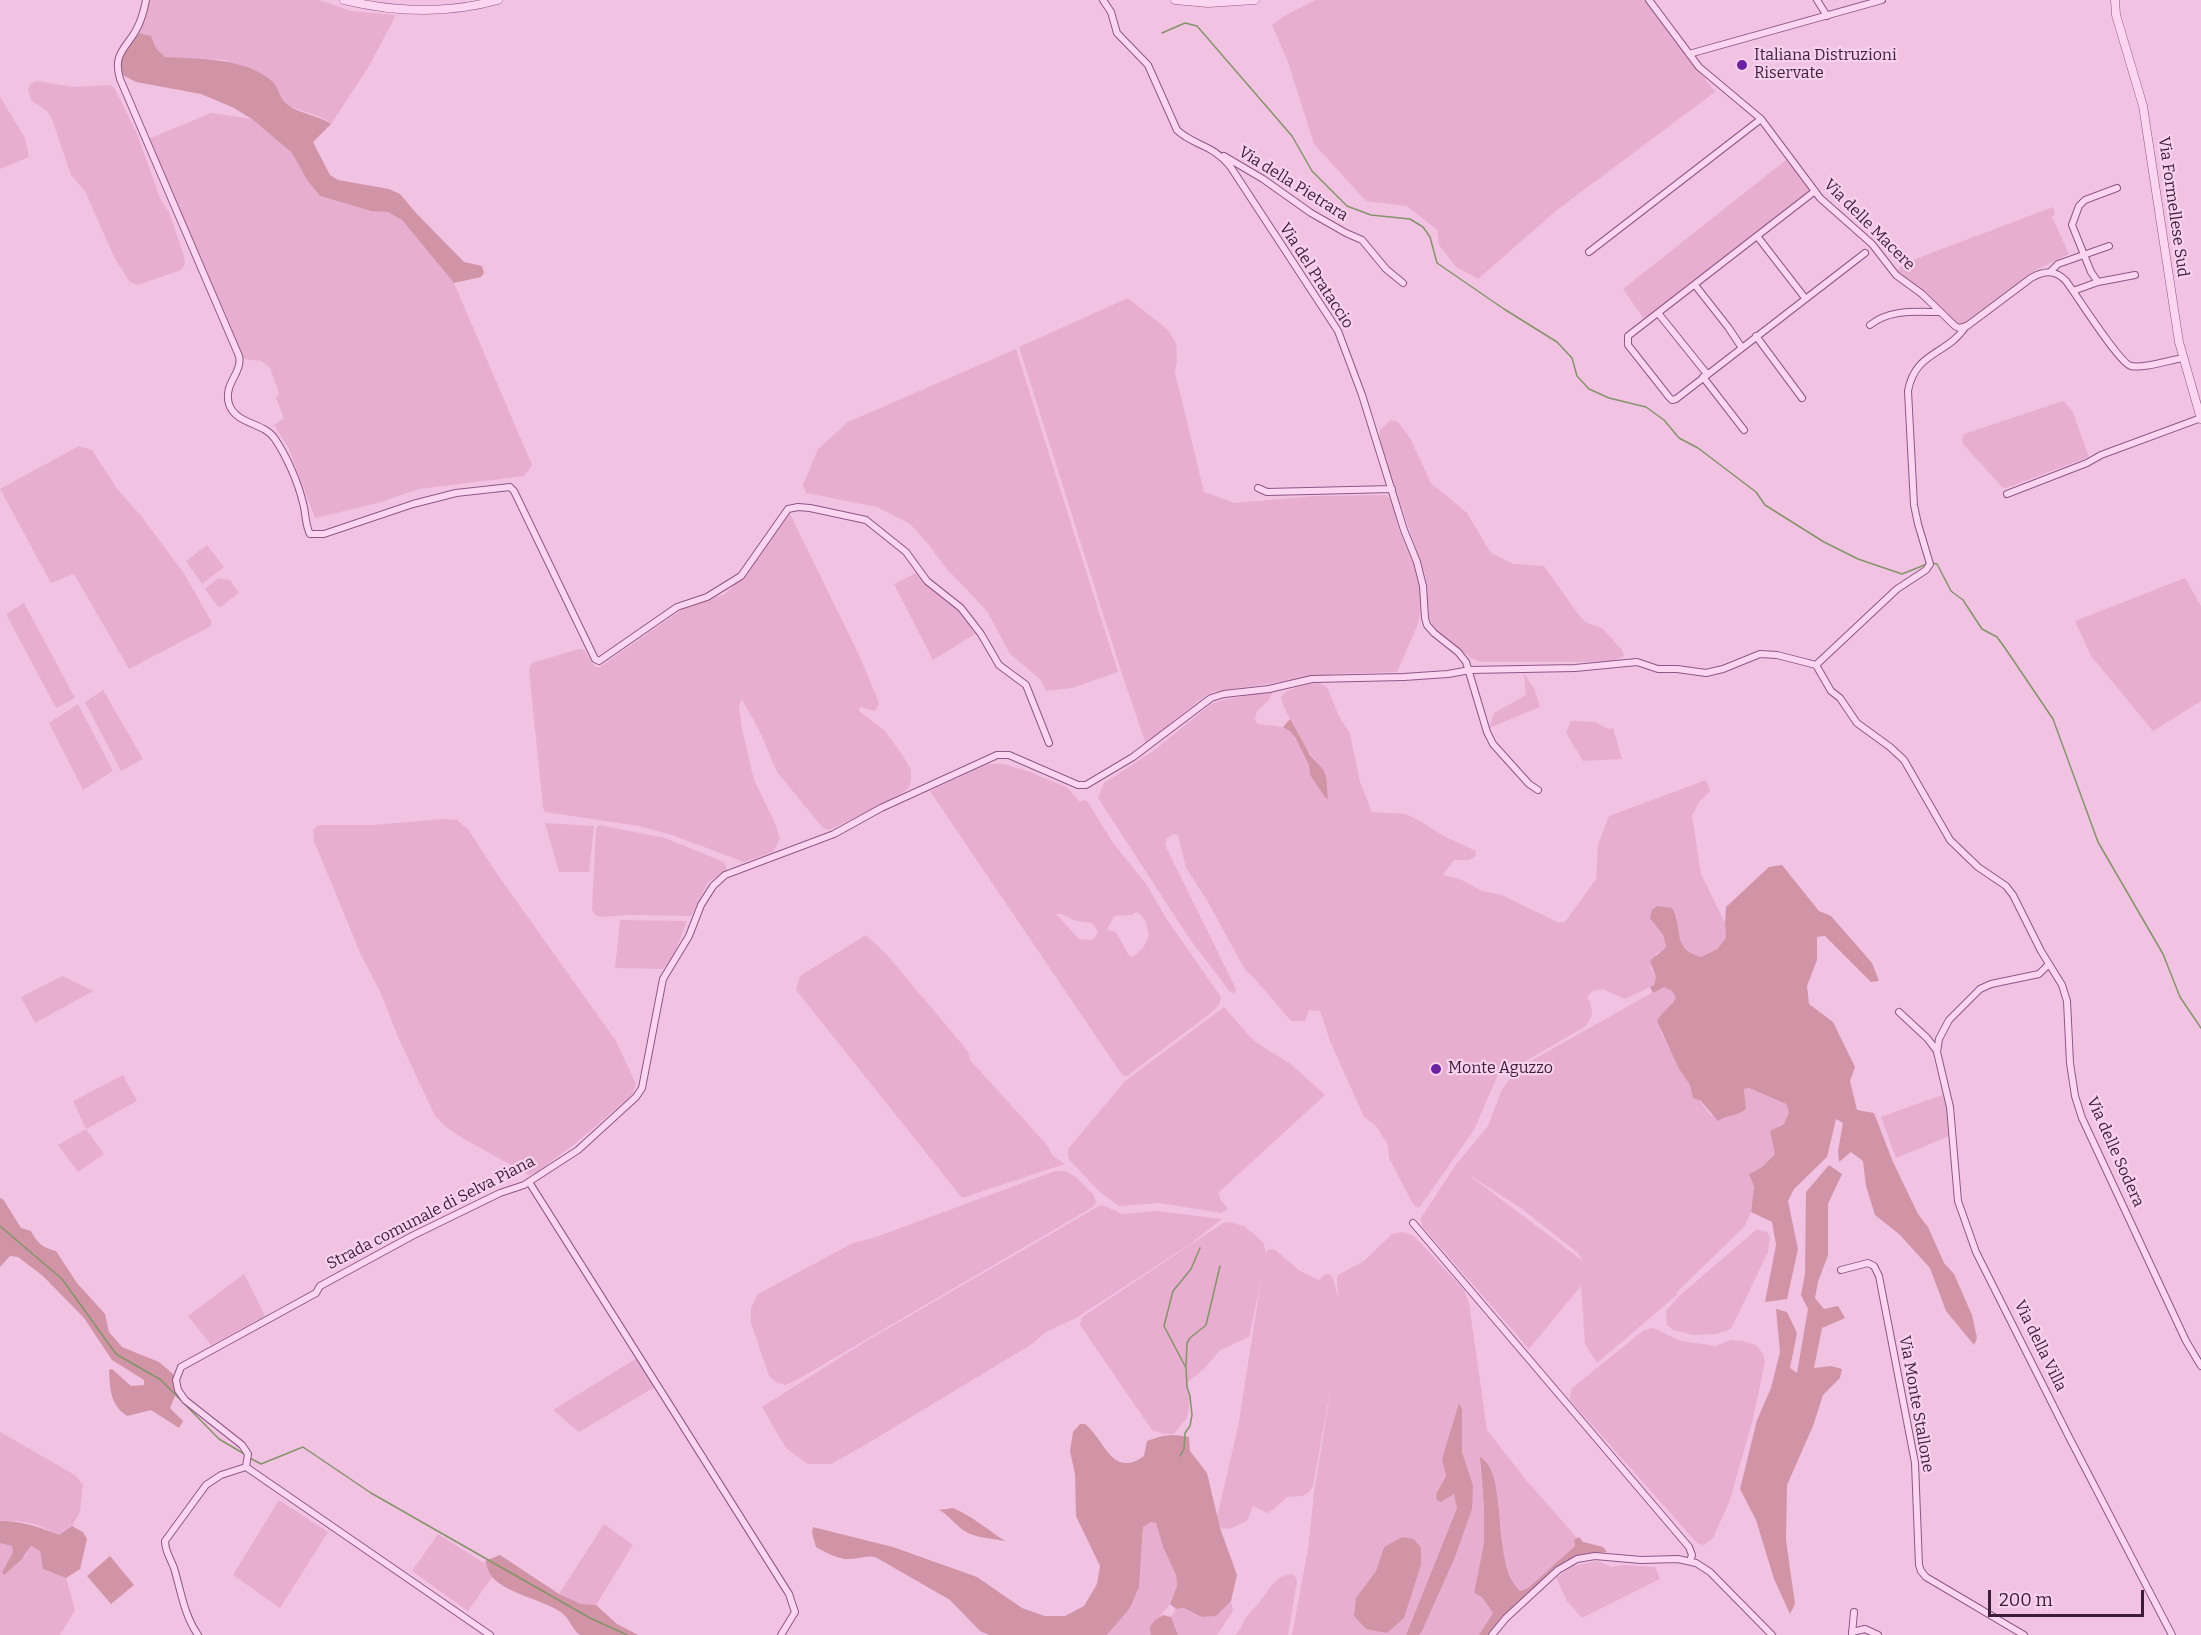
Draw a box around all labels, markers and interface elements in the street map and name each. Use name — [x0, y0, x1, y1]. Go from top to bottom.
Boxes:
place label: Italiana Distruzioni Riservate — [1754, 46, 1897, 84]
marker: Italiana Distruzioni Riservate — [1735, 58, 1749, 72]
street label: Via Formellese Sud — [2154, 136, 2192, 278]
street label: Via della Pietrara — [1235, 143, 1351, 225]
street label: Via delle Macere — [1819, 175, 1919, 275]
street label: Via del Prataccio — [1275, 220, 1357, 332]
place label: Monte Aguzzo — [1448, 1059, 1553, 1079]
marker: Monte Aguzzo — [1429, 1062, 1443, 1076]
street label: Via delle Sodera — [2082, 1094, 2148, 1210]
street label: Strada comunale di Selva Piana — [324, 1152, 538, 1274]
street label: Via della Villa — [2010, 1297, 2070, 1395]
street label: Via Monte Stallone — [1894, 1334, 1938, 1474]
scale bar — [1991, 1578, 2147, 1616]
text: 200 m — [1999, 1589, 2053, 1611]

